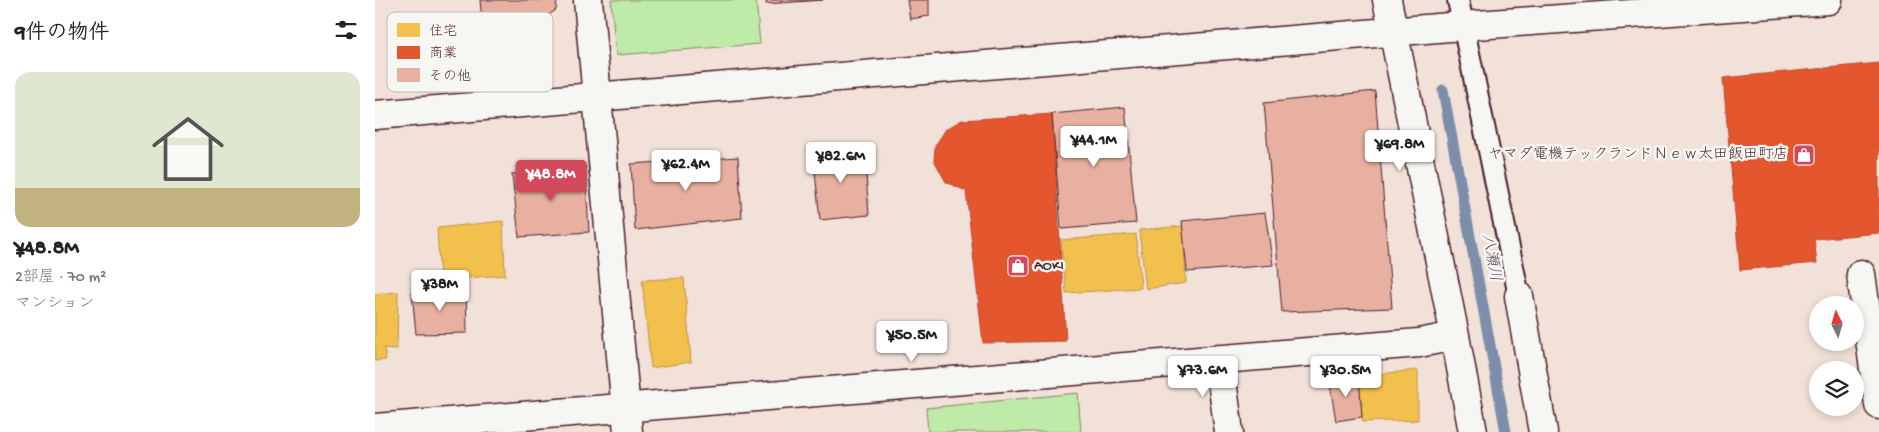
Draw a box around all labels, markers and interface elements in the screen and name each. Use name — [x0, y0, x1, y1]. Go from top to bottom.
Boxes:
legend — [387, 12, 553, 92]
icon: filters — [332, 16, 360, 44]
text: 9件の物件 — [15, 22, 110, 47]
text: 住宅 — [429, 24, 457, 41]
text: 商業 — [429, 46, 457, 63]
text: その他 — [429, 69, 471, 86]
icon: home — [143, 104, 233, 194]
pin: ¥44.1M — [1053, 126, 1135, 168]
pin: ¥69.8M — [1359, 130, 1441, 172]
text: ¥44.1M — [1071, 132, 1117, 151]
text: ¥69.8M — [1376, 136, 1424, 155]
pin: ¥82.6M — [800, 142, 882, 184]
shop icon: ヤマダ電機テックランドＮｅｗ太田飯田町店 — [1792, 143, 1816, 167]
place label: ヤマダ電機テックランドＮｅｗ太田飯田町店 — [1488, 145, 1788, 164]
text: ¥82.6M — [817, 148, 865, 167]
pin: ¥62.4M — [645, 150, 727, 192]
text: ¥62.4M — [662, 156, 710, 175]
pin: ¥48.8M — [510, 160, 592, 202]
text: ¥48.8M — [527, 166, 575, 185]
water label: 八瀬川 — [1476, 233, 1505, 283]
text: ¥48.8M — [15, 237, 79, 262]
shop icon: AOKI — [1006, 254, 1030, 278]
place label: AOKI — [1034, 257, 1064, 275]
text: 2部屋 · 70 m² — [15, 269, 106, 288]
pin: ¥38M — [410, 270, 470, 312]
text: ¥38M — [422, 276, 458, 295]
text: マンション — [15, 295, 94, 314]
north arrow — [1809, 296, 1864, 351]
map controls — [1809, 296, 1864, 416]
pin: ¥50.5M — [871, 320, 953, 363]
text: ¥50.5M — [887, 327, 937, 346]
pin: ¥73.6M — [1162, 356, 1244, 398]
pin: ¥30.5M — [1305, 356, 1387, 398]
button: layers — [1809, 361, 1864, 416]
text: ¥73.6M — [1179, 362, 1227, 381]
text: ¥30.5M — [1321, 362, 1371, 381]

